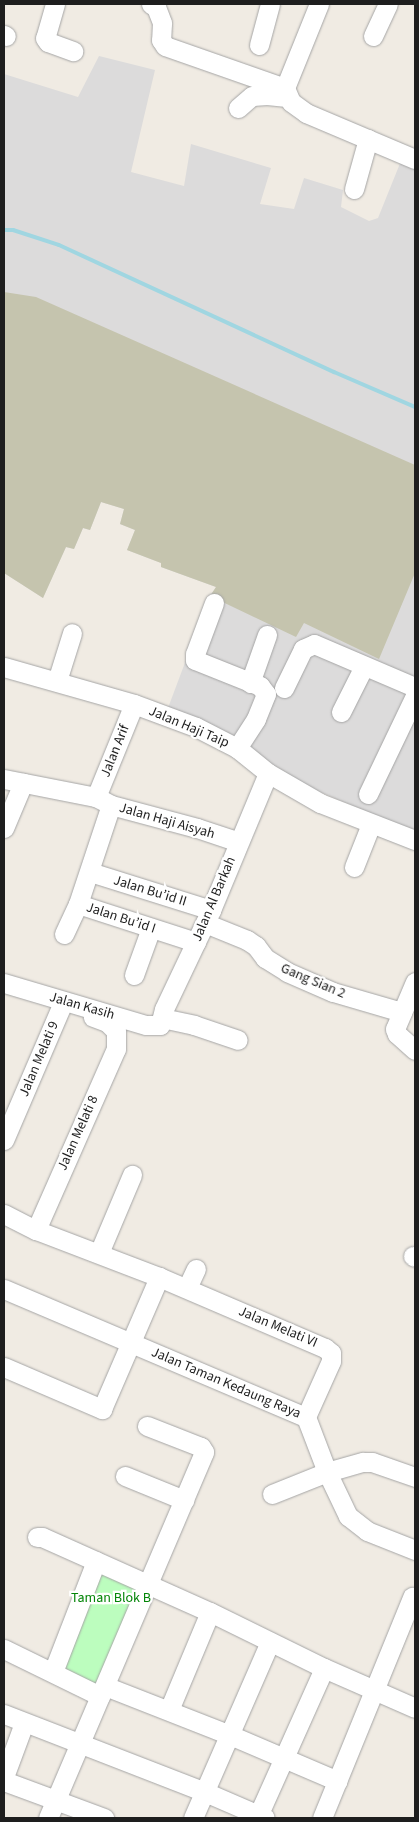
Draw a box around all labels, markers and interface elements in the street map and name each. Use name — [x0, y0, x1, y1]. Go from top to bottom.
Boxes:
street label: Jalan Haji Taip — [146, 703, 232, 751]
street label: Jalan Arif — [97, 722, 133, 780]
street label: Jalan Haji Aisyah — [117, 799, 217, 843]
street label: Jalan Al Barkah — [189, 854, 239, 944]
street label: Jalan Bu’id II — [111, 872, 189, 910]
street label: Jalan Bu’id I — [84, 899, 158, 937]
street label: Gang Sian 2 — [278, 960, 348, 1002]
street label: Jalan Kasih — [48, 989, 116, 1023]
street label: Jalan Melati 9 — [16, 1019, 62, 1099]
street label: Jalan Melati 8 — [54, 1093, 102, 1173]
street label: Jalan Melati VI — [236, 1303, 320, 1351]
street label: Jalan Taman Kedaung Raya — [149, 1344, 303, 1422]
park label: Taman Blok B — [71, 1590, 151, 1606]

